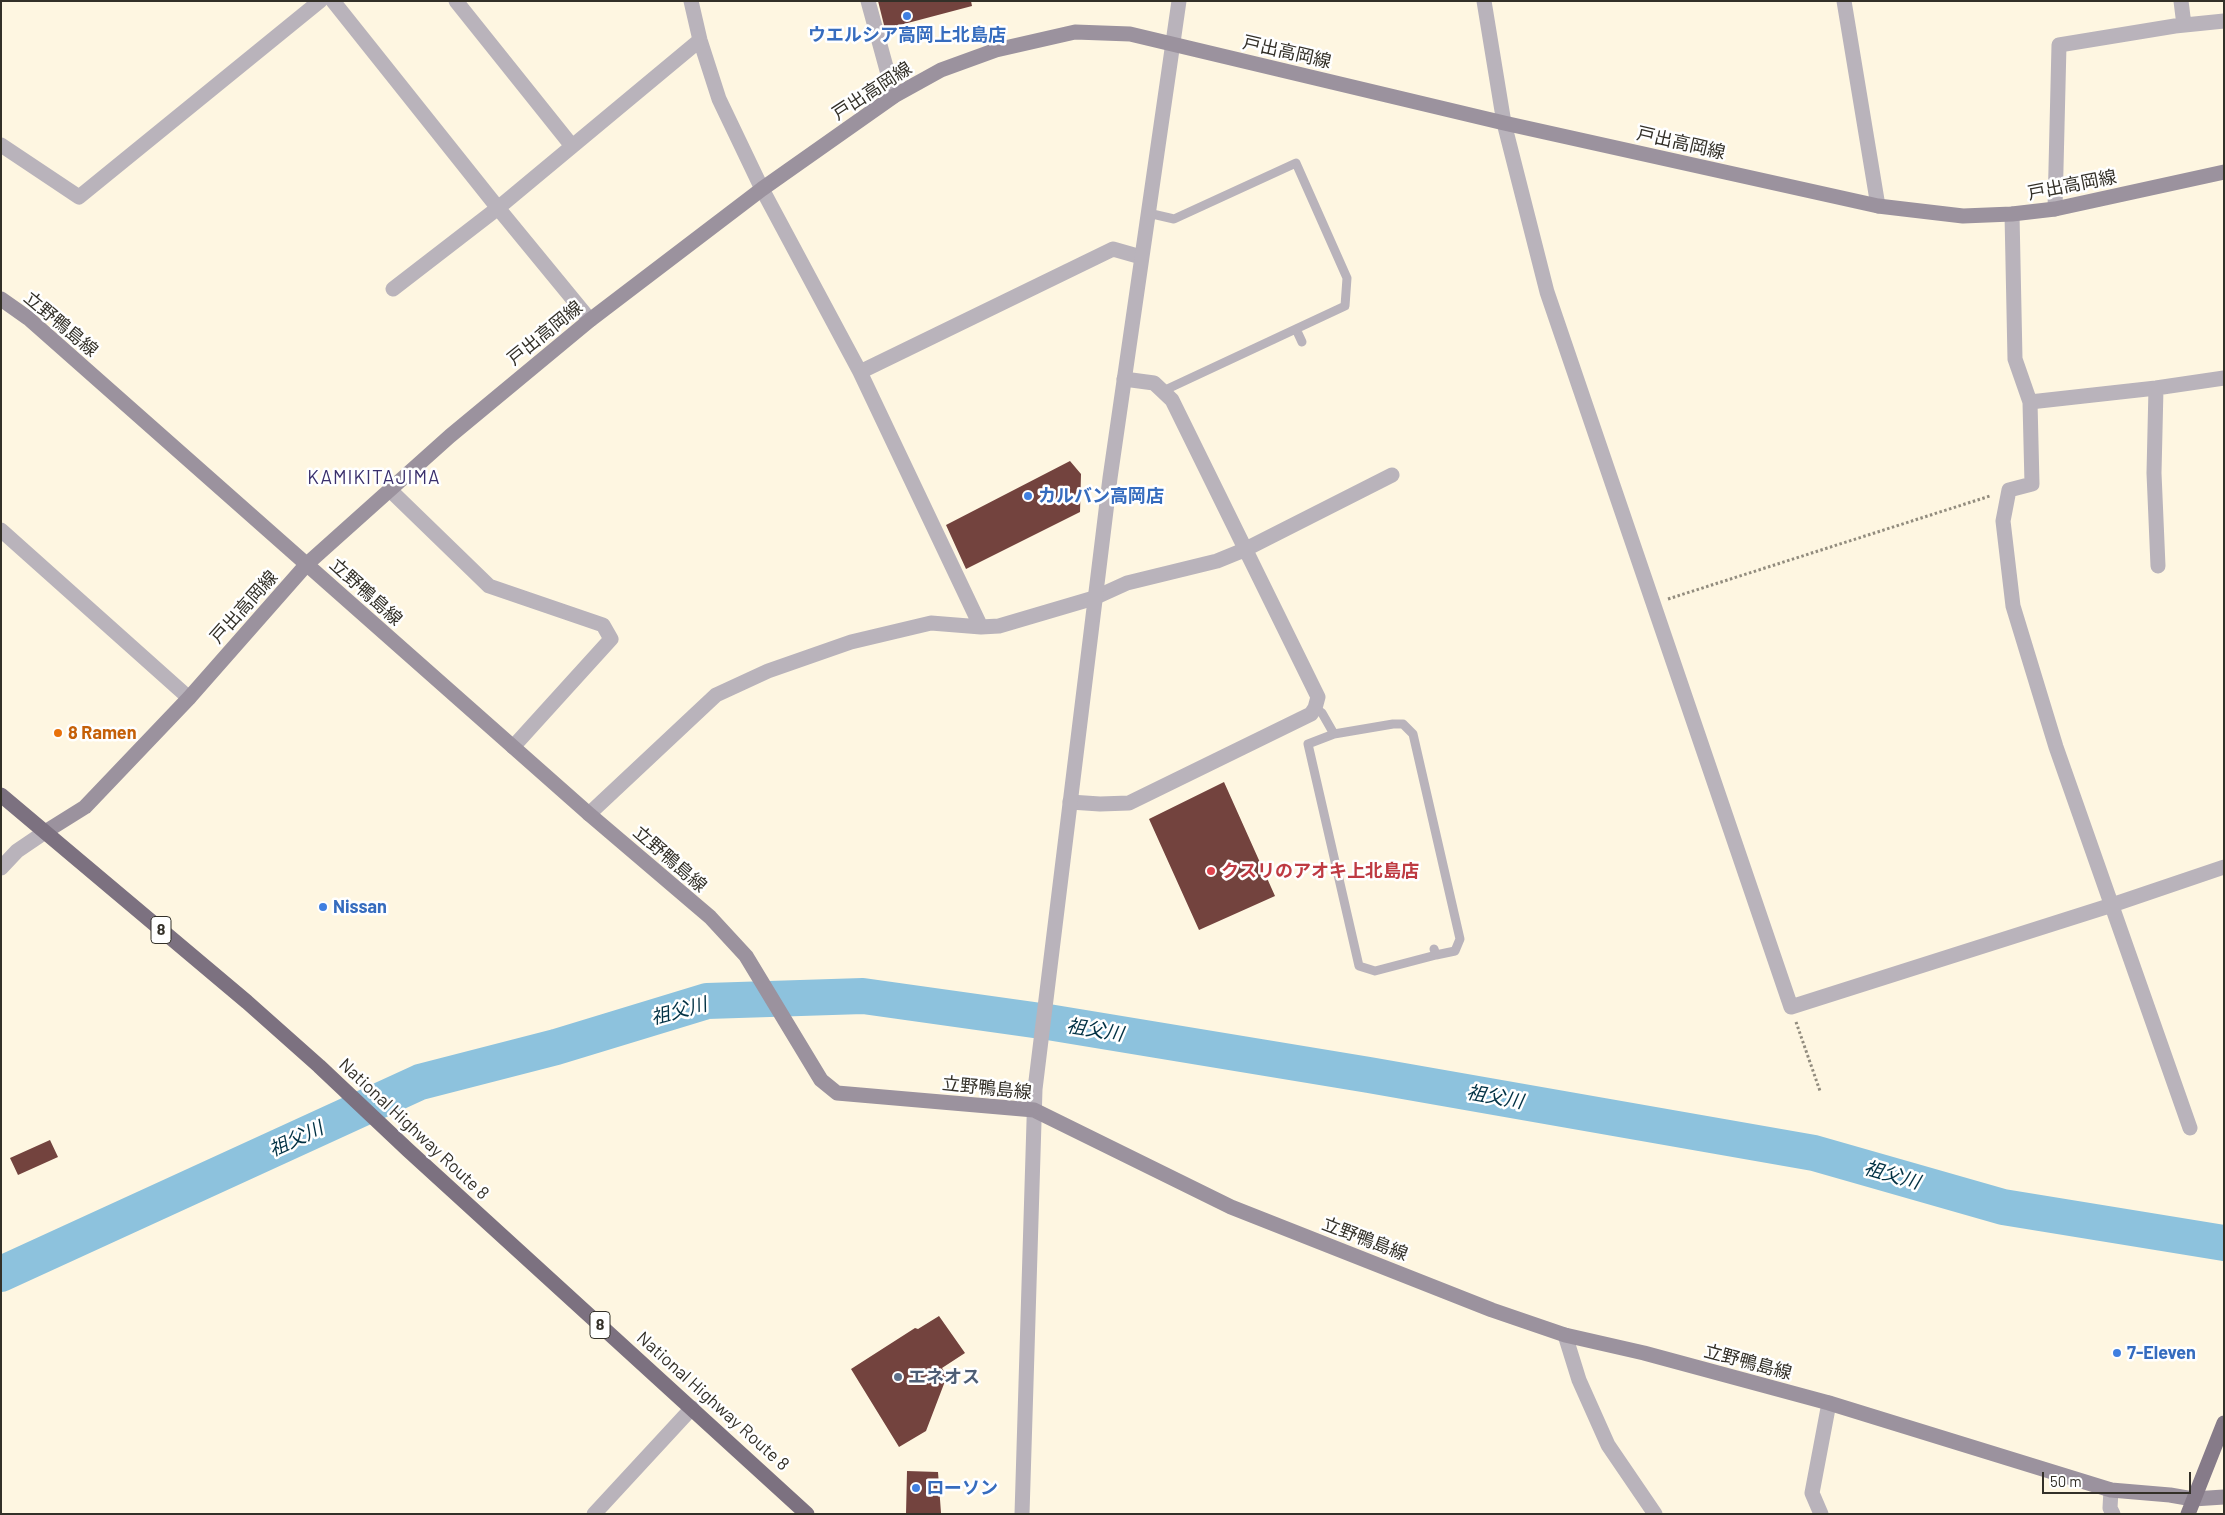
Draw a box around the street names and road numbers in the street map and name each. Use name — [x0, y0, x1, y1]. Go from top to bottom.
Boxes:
street label: 戸出高岡線 — [1241, 31, 1333, 73]
street label: 戸出高岡線 — [828, 57, 916, 125]
street label: 戸出高岡線 — [1635, 122, 1727, 164]
street label: 戸出高岡線 — [2026, 166, 2118, 204]
street label: 立野鴨島線 — [20, 287, 102, 361]
street label: 戸出高岡線 — [503, 296, 587, 370]
street label: 立野鴨島線 — [325, 554, 407, 630]
street label: 戸出高岡線 — [206, 566, 282, 648]
street label: 立野鴨島線 — [629, 821, 711, 897]
road number: 8 — [151, 916, 171, 944]
street label: National Highway Route 8 — [334, 1054, 494, 1204]
street label: 立野鴨島線 — [941, 1073, 1033, 1103]
street label: 立野鴨島線 — [1319, 1213, 1411, 1265]
road number: 8 — [590, 1312, 610, 1338]
street label: National Highway Route 8 — [632, 1327, 794, 1475]
street label: 立野鴨島線 — [1702, 1340, 1794, 1384]

